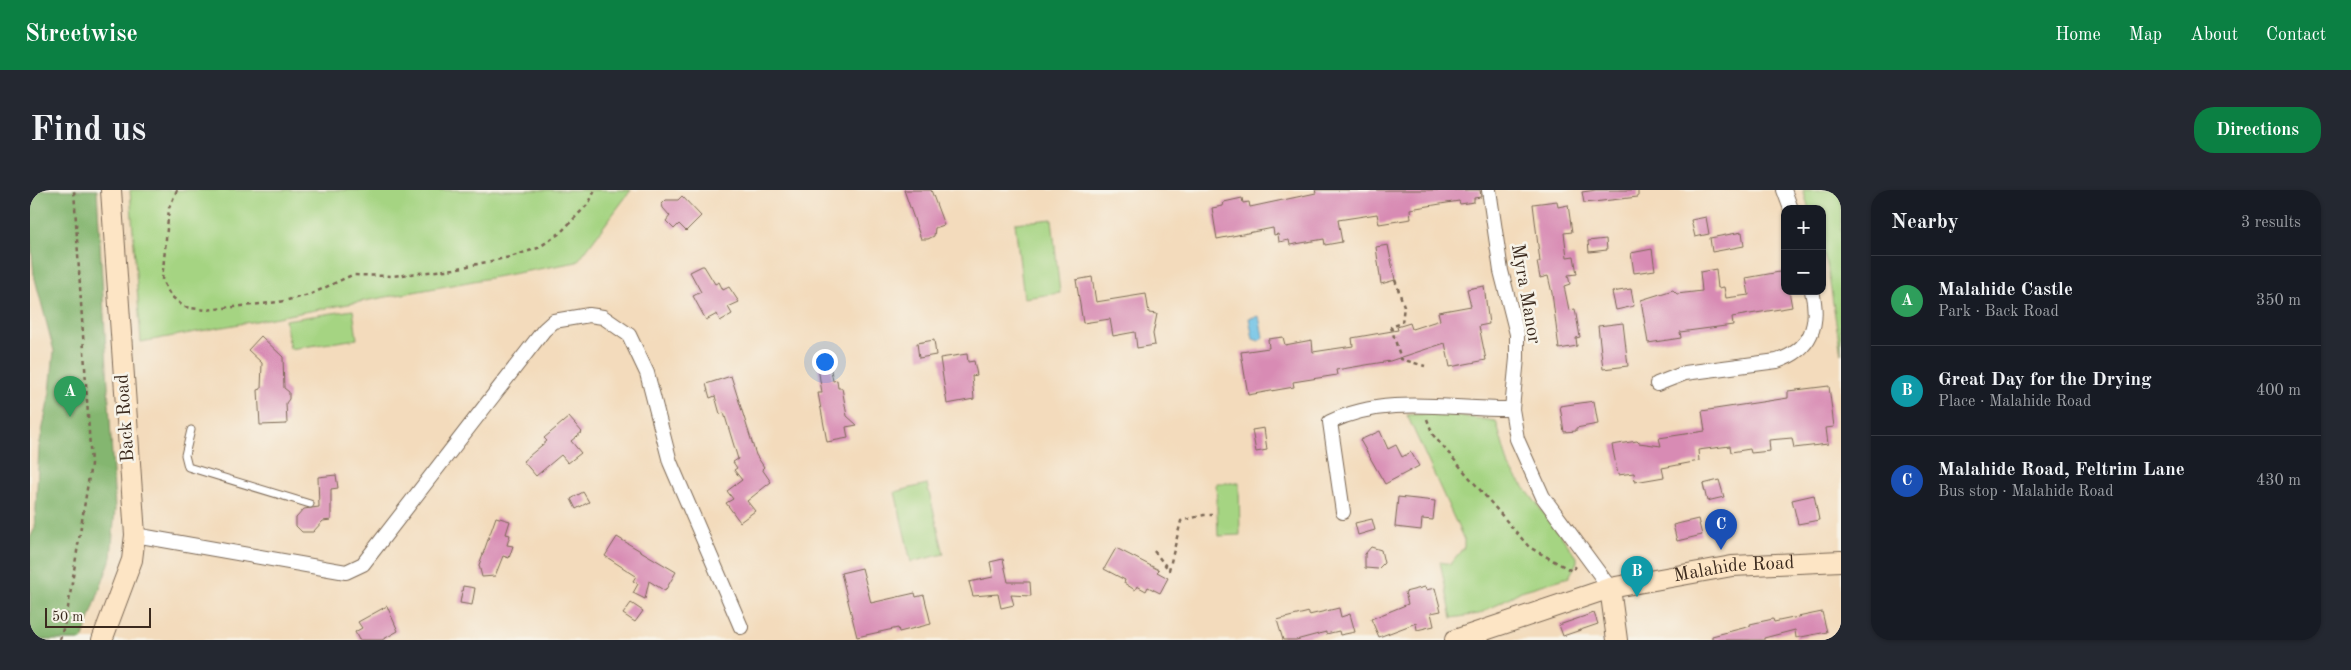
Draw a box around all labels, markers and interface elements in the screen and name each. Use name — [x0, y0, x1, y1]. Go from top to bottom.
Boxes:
text: Streetwise — [25, 23, 138, 47]
text: Home — [2055, 26, 2101, 44]
text: Map — [2129, 26, 2162, 44]
text: About — [2190, 26, 2238, 44]
text: Contact — [2266, 26, 2326, 44]
button: Directions — [2194, 107, 2321, 153]
text: Find us — [30, 113, 146, 148]
map controls — [1781, 205, 1826, 295]
button: + — [1781, 205, 1826, 250]
text: Nearby — [1891, 212, 1959, 233]
text: 3 results — [2241, 215, 2301, 231]
street label: Myra Manor — [1507, 242, 1543, 346]
button: − — [1781, 250, 1826, 295]
text: Malahide Castle — [1938, 281, 2073, 300]
text: A — [1901, 293, 1913, 309]
text: 350 m — [2256, 293, 2301, 309]
text: Park · Back Road — [1938, 304, 2059, 320]
your location — [812, 349, 838, 375]
text: Great Day for the Drying — [1938, 371, 2152, 390]
street label: Back Road — [113, 373, 139, 463]
pin: A — [54, 376, 86, 417]
text: B — [1901, 383, 1913, 399]
text: 400 m — [2256, 383, 2301, 399]
text: Place · Malahide Road — [1938, 394, 2091, 410]
text: Malahide Road, Feltrim Lane — [1938, 461, 2185, 480]
text: C — [1902, 473, 1912, 489]
text: 430 m — [2256, 473, 2301, 489]
text: Bus stop · Malahide Road — [1938, 484, 2114, 500]
pin: C — [1705, 509, 1737, 550]
street label: Malahide Road — [1672, 554, 1795, 586]
pin: B — [1621, 556, 1653, 597]
scale bar — [45, 605, 151, 628]
text: 50 m — [52, 610, 83, 624]

